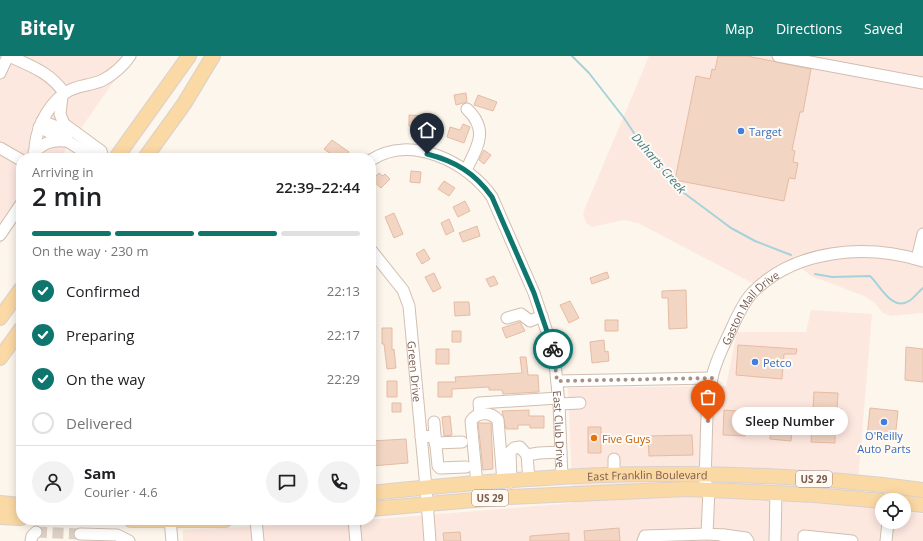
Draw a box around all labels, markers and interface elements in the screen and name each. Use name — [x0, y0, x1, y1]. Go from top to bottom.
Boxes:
text: Bitely — [20, 15, 75, 41]
text: Map — [725, 19, 754, 38]
text: Directions — [776, 19, 842, 38]
text: Saved — [864, 19, 903, 38]
pin — [410, 113, 444, 154]
icon: home — [416, 119, 438, 141]
place label: Target — [749, 124, 782, 139]
marker: Target — [736, 126, 746, 136]
water label: Duharts Creek — [628, 129, 691, 198]
text: Arriving in — [32, 163, 94, 181]
text: 22:39–22:44 — [276, 177, 360, 197]
text: 2 min — [32, 178, 102, 214]
text: On the way · 230 m — [32, 242, 148, 260]
street label: Gaston Mall Drive — [717, 267, 781, 347]
icon: check — [32, 280, 54, 302]
text: Confirmed — [66, 281, 140, 301]
text: 22:13 — [327, 282, 360, 300]
icon: check — [32, 324, 54, 346]
text: Preparing — [66, 325, 134, 345]
text: 22:17 — [327, 326, 360, 344]
courier — [533, 329, 573, 369]
icon: bike — [542, 338, 564, 360]
street label: Green Drive — [405, 340, 425, 403]
place label: Petco — [763, 355, 792, 370]
marker: Petco — [750, 357, 760, 367]
icon: check — [32, 368, 54, 390]
text: On the way — [66, 369, 145, 389]
text: 22:29 — [327, 370, 360, 388]
pin — [691, 380, 725, 421]
icon: bag — [697, 386, 719, 408]
street label: East Club Drive — [550, 390, 569, 468]
callout: Sleep Number — [732, 407, 848, 435]
text: Sleep Number — [745, 412, 835, 430]
text: Delivered — [66, 413, 133, 433]
marker: O'Reilly Auto Parts — [879, 417, 889, 427]
place label: O'Reilly Auto Parts — [857, 428, 911, 456]
place label: Five Guys — [602, 431, 650, 446]
marker: Five Guys — [589, 433, 599, 443]
button: person — [32, 461, 74, 503]
button: chat — [266, 461, 308, 503]
button: phone — [318, 461, 360, 503]
text: Sam — [84, 463, 116, 483]
street label: East Franklin Boulevard — [587, 466, 708, 483]
road number: US 29 — [796, 471, 832, 487]
text: Courier · 4.6 — [84, 483, 158, 501]
road number: US 29 — [472, 490, 508, 506]
map controls — [875, 493, 911, 529]
button: locate — [875, 493, 911, 529]

